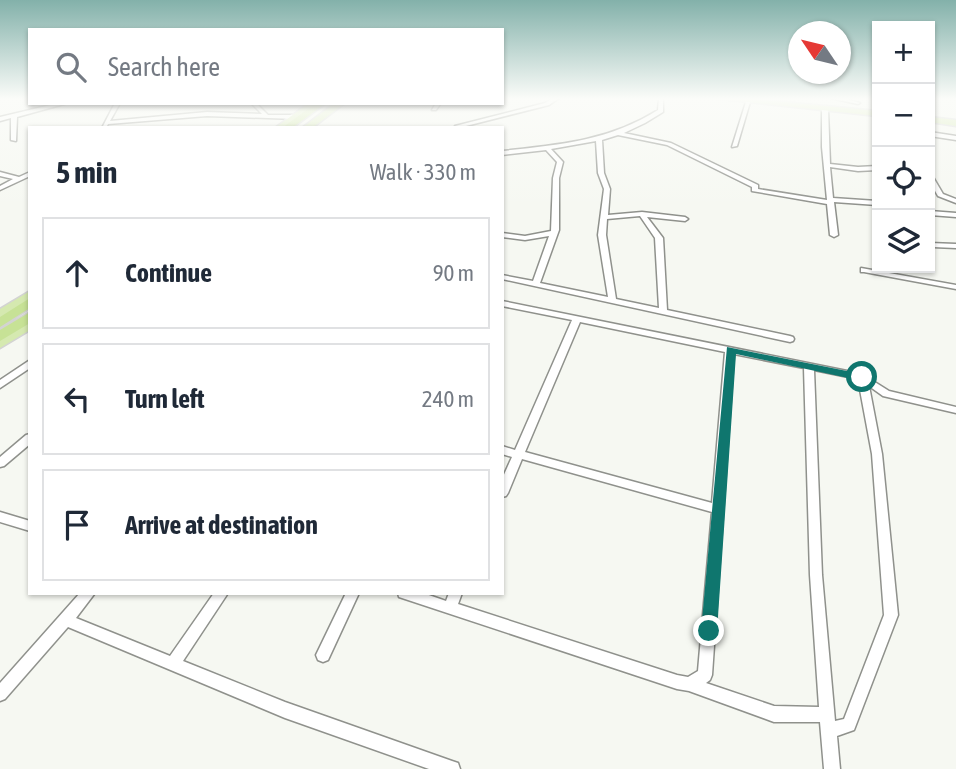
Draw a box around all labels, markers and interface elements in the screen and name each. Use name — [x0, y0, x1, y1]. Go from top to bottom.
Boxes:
north arrow — [788, 21, 851, 84]
map controls — [872, 21, 935, 273]
button: + — [872, 21, 935, 84]
search box — [28, 28, 504, 105]
icon: search — [52, 48, 90, 86]
text: Search here — [108, 52, 220, 82]
button: − — [872, 84, 935, 147]
button: locate — [872, 147, 935, 210]
text: 5 min — [56, 155, 117, 189]
text: Walk · 330 m — [370, 159, 476, 185]
button: layers — [872, 210, 935, 273]
icon: ahead — [58, 254, 96, 292]
text: Continue — [125, 258, 212, 288]
text: 90 m — [433, 260, 474, 286]
route start — [846, 361, 877, 392]
icon: left — [58, 380, 96, 418]
text: Turn left — [125, 384, 205, 414]
text: 240 m — [422, 386, 474, 412]
icon: arrive — [58, 506, 96, 544]
text: Arrive at destination — [125, 510, 318, 540]
route end — [693, 615, 724, 646]

